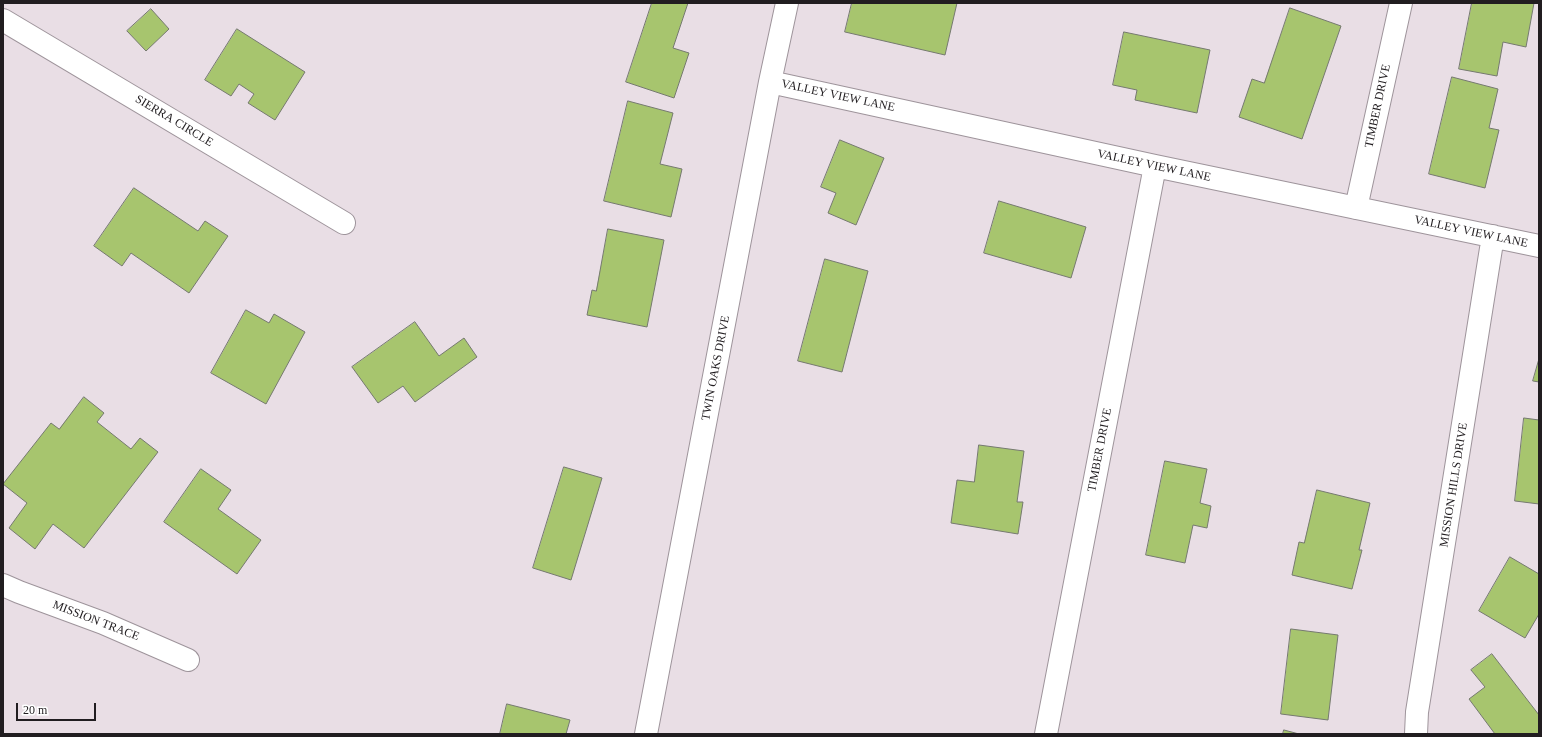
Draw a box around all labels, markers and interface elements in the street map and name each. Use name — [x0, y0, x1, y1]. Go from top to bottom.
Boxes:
street label: TIMBER DRIVE — [1362, 63, 1394, 149]
street label: VALLEY VIEW LANE — [780, 77, 896, 115]
street label: SIERRA CIRCLE — [132, 92, 216, 150]
street label: VALLEY VIEW LANE — [1096, 147, 1212, 185]
street label: VALLEY VIEW LANE — [1413, 213, 1529, 251]
street label: TWIN OAKS DRIVE — [699, 314, 733, 422]
street label: TIMBER DRIVE — [1085, 407, 1115, 493]
street label: MISSION HILLS DRIVE — [1437, 422, 1471, 548]
street label: MISSION TRACE — [51, 598, 141, 644]
scale bar — [18, 695, 98, 721]
text: 20 m — [23, 703, 47, 717]

